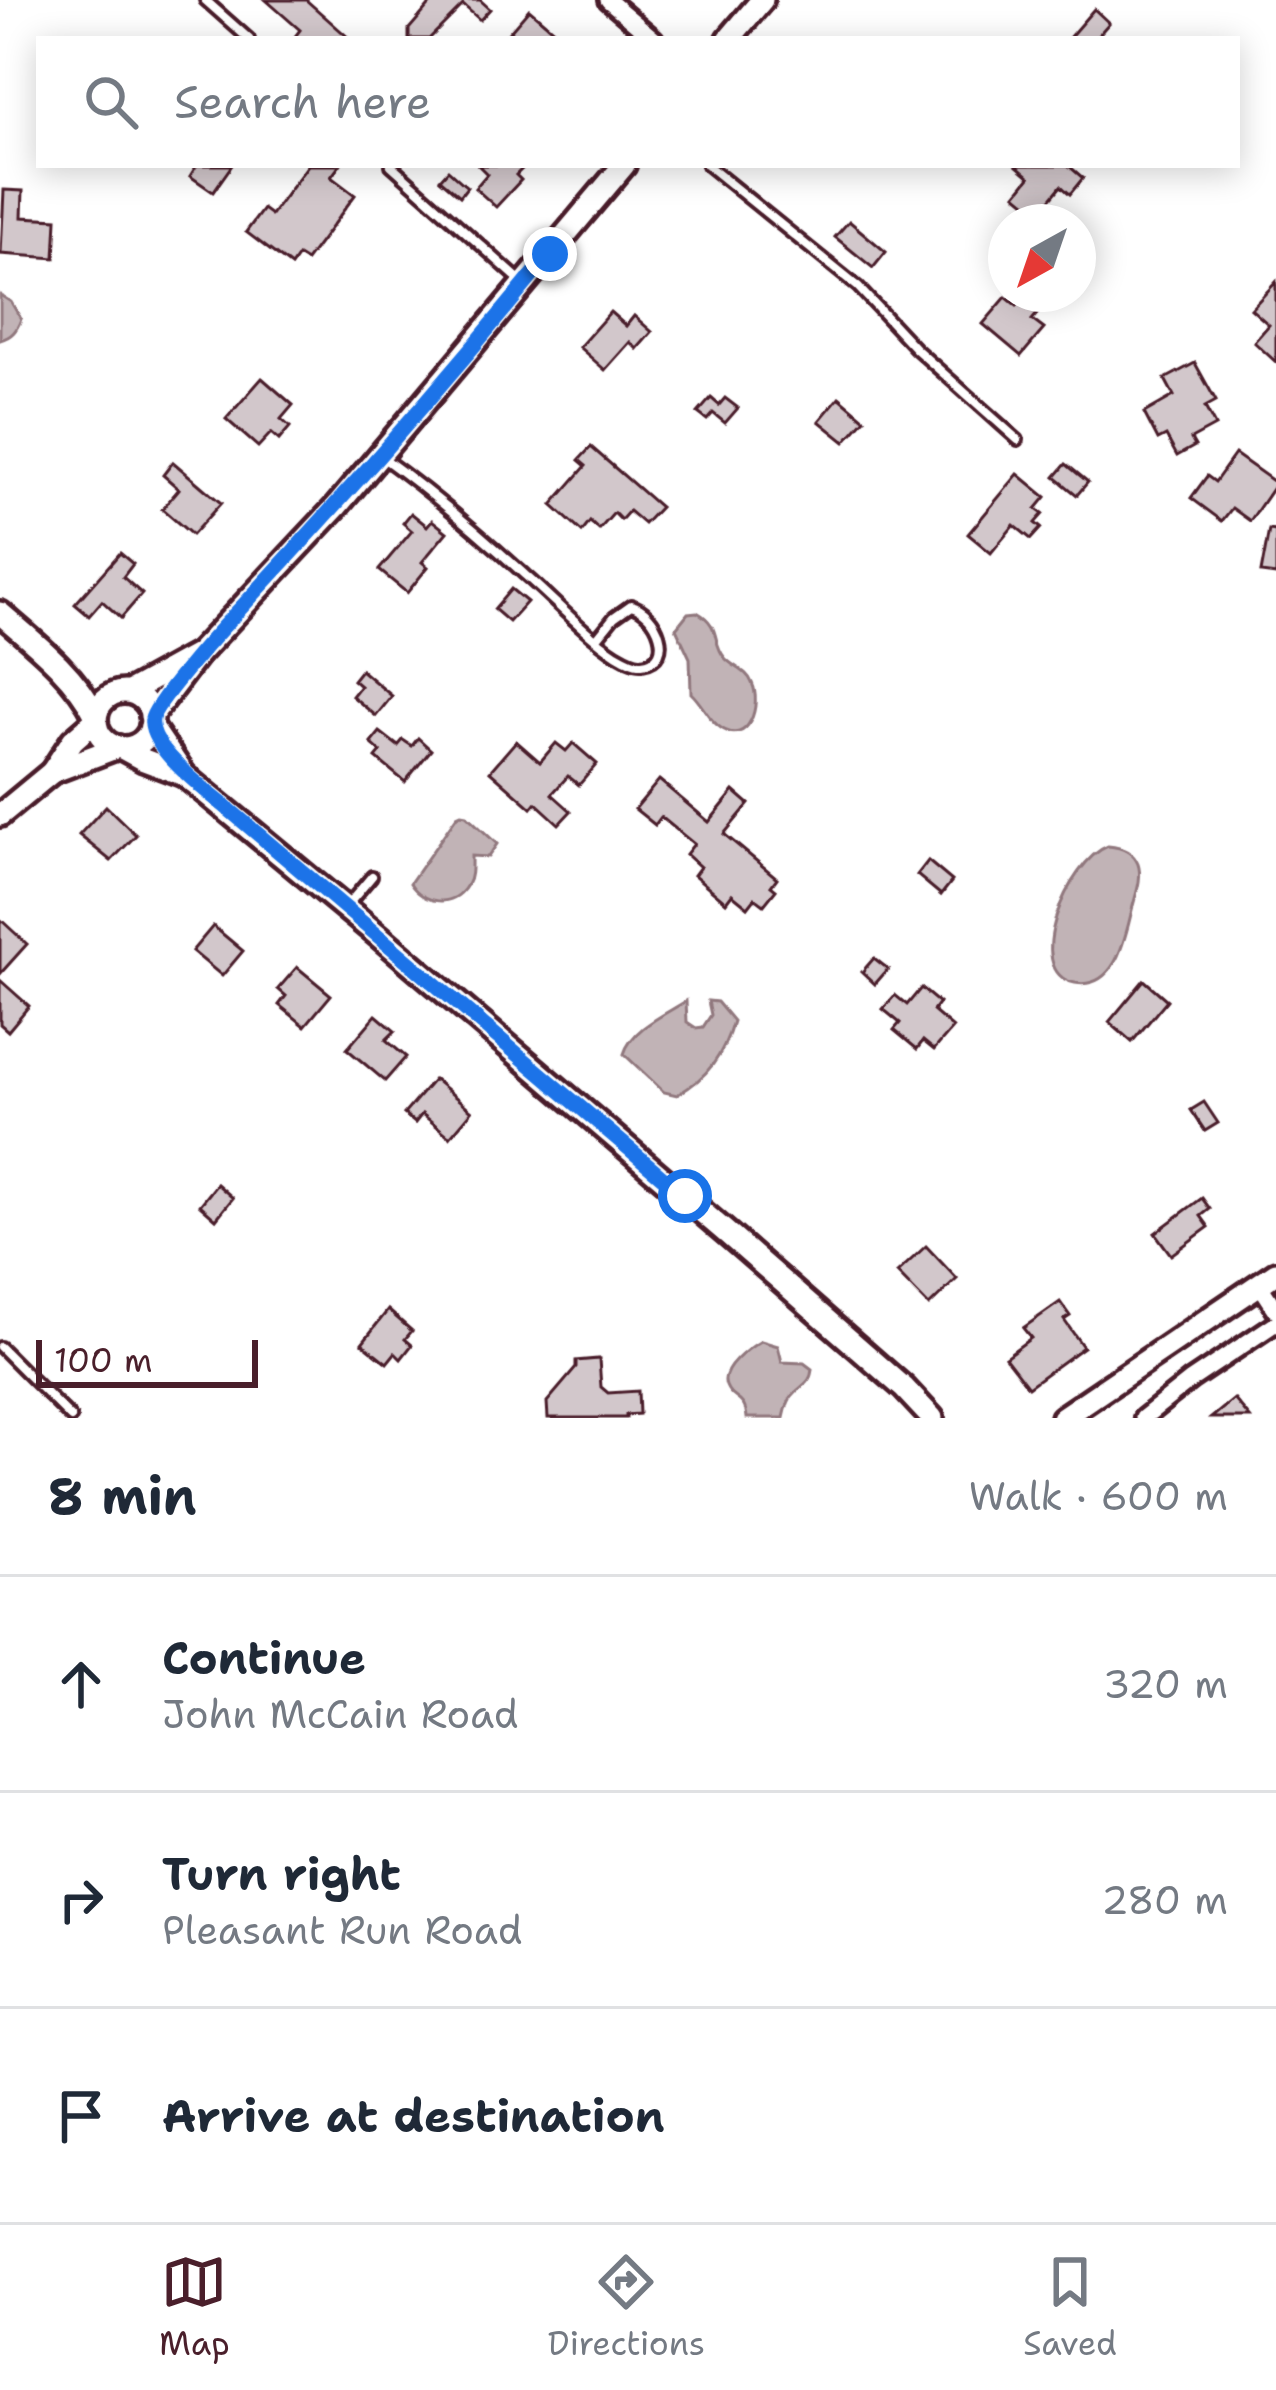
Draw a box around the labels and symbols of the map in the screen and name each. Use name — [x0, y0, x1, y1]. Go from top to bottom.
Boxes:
north arrow — [988, 204, 1096, 312]
route end — [523, 227, 577, 281]
route start — [658, 1169, 712, 1223]
scale bar — [36, 1334, 258, 1387]

